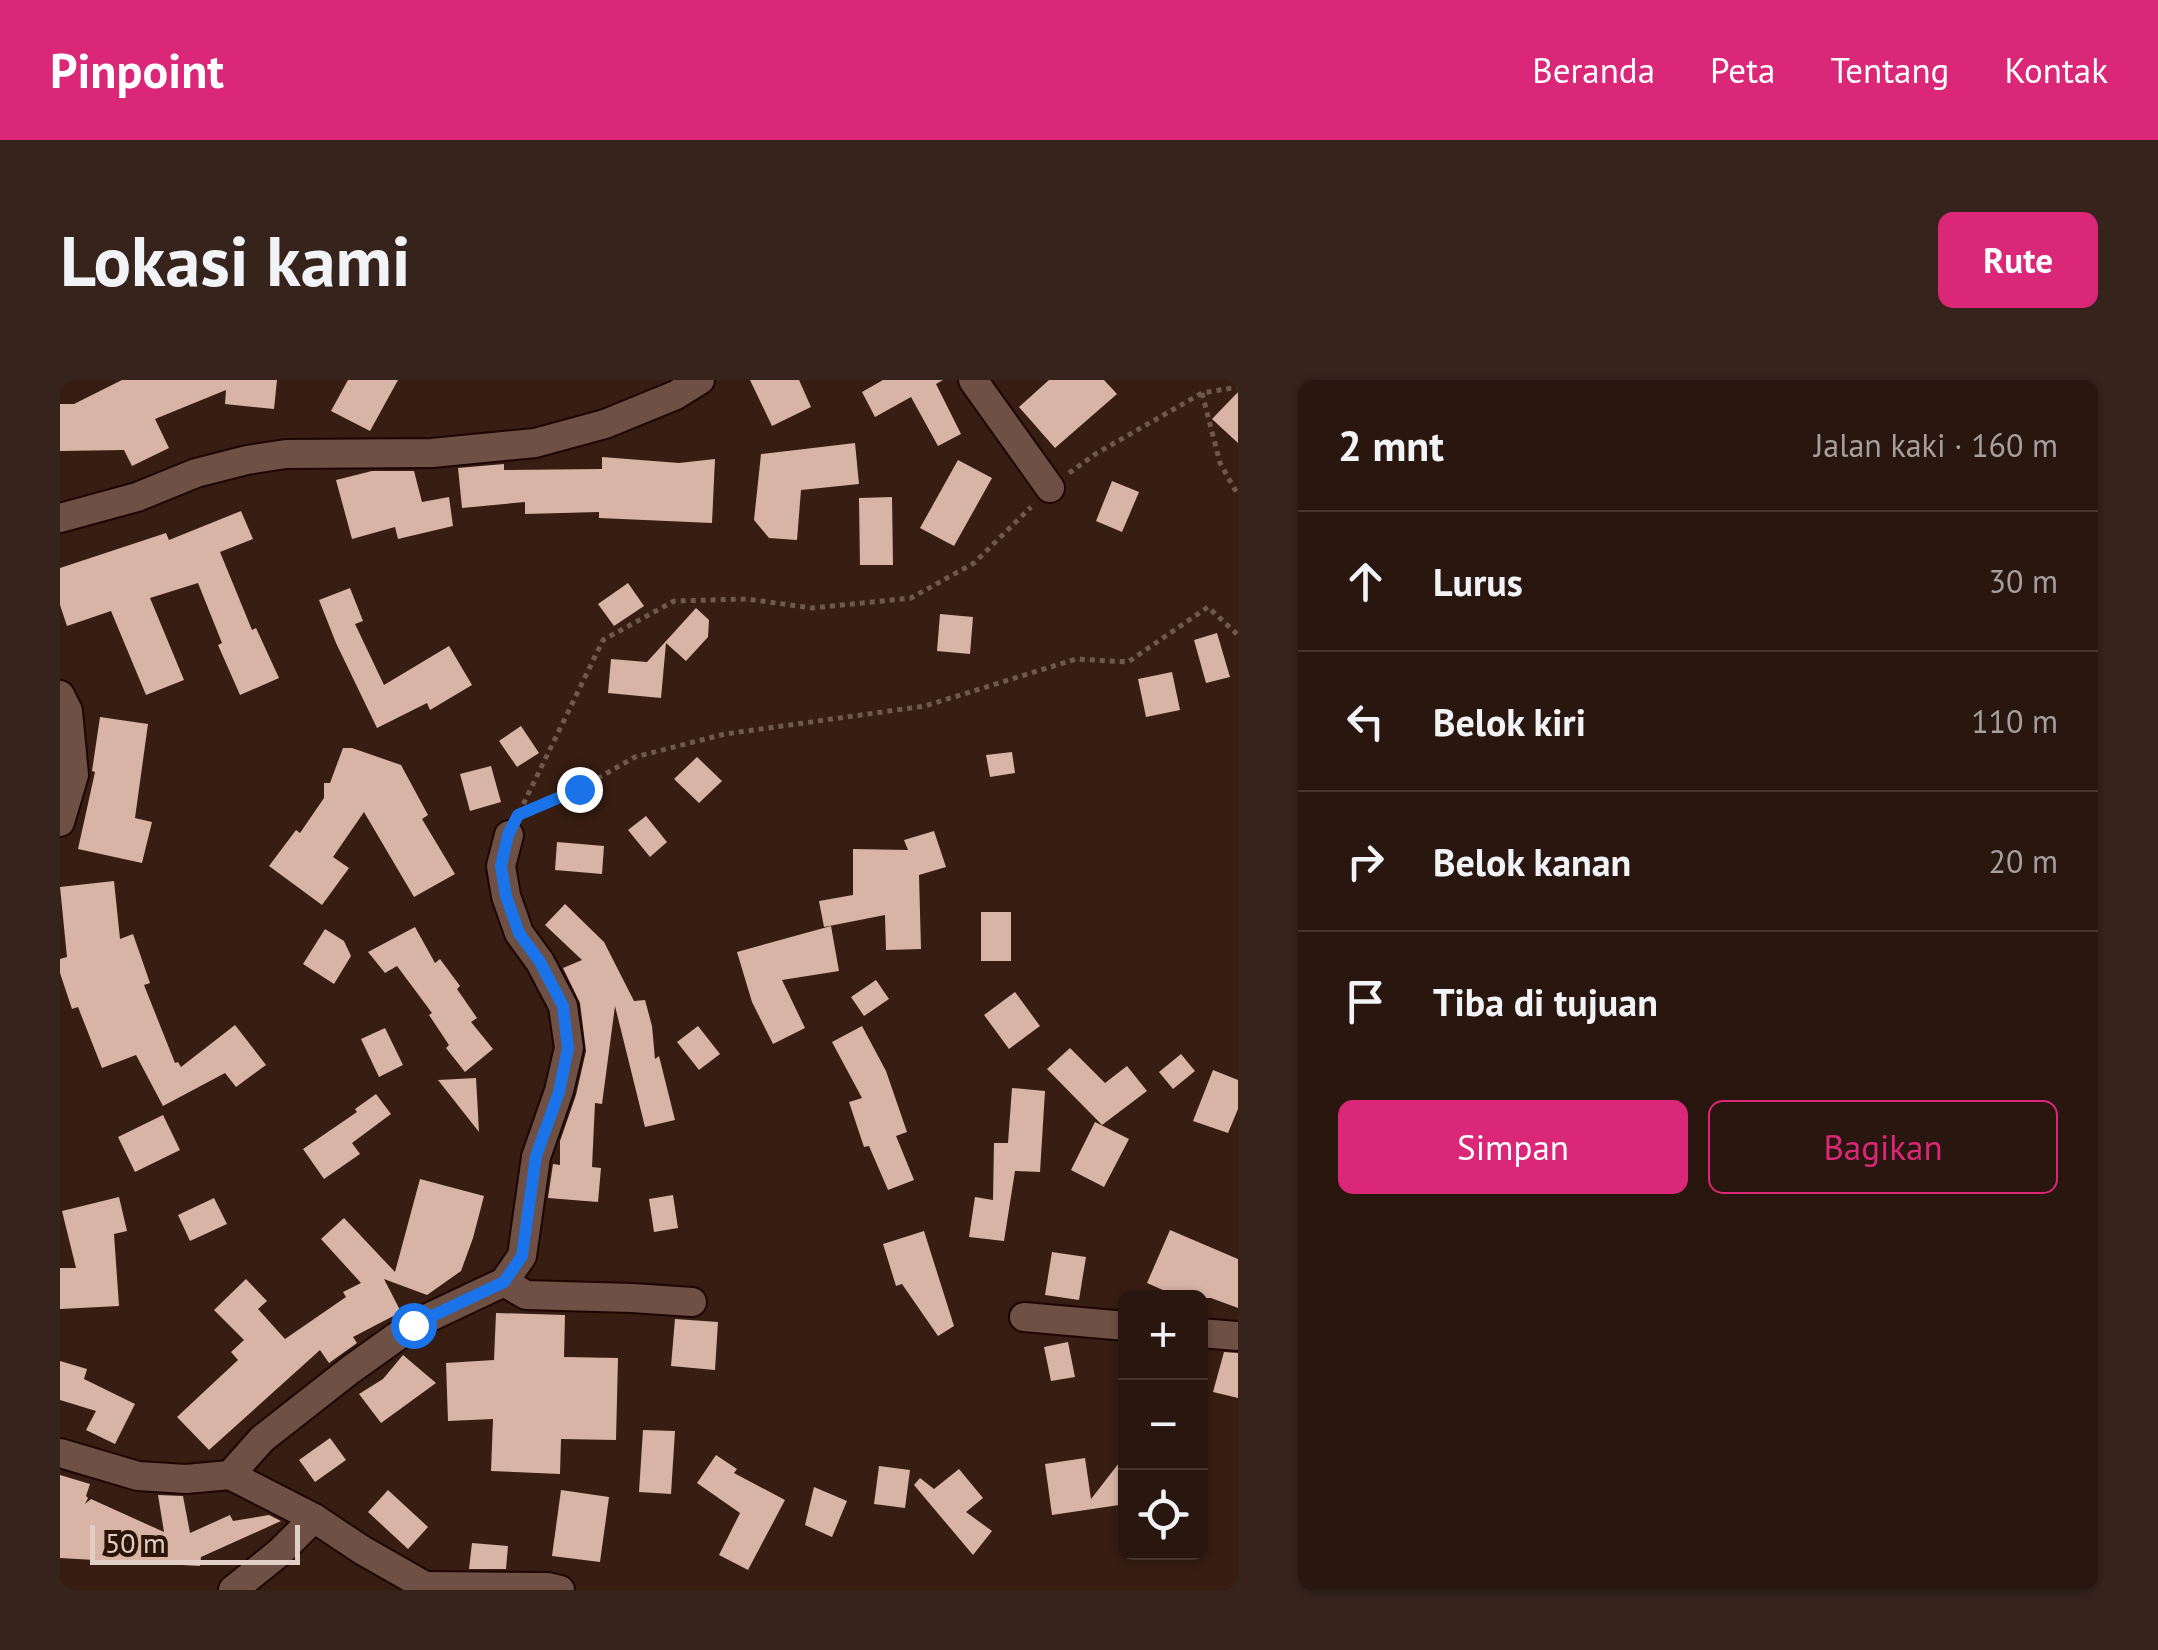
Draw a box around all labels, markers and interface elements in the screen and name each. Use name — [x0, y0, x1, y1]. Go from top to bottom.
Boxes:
text: Pinpoint — [50, 39, 224, 101]
text: Beranda — [1532, 47, 1655, 93]
text: Peta — [1710, 47, 1775, 93]
text: Tentang — [1830, 47, 1949, 93]
text: Kontak — [2004, 47, 2108, 93]
button: Rute — [1938, 212, 2098, 308]
text: Lokasi kami — [60, 215, 411, 305]
text: 2 mnt — [1338, 418, 1444, 473]
text: Jalan kaki · 160 m — [1814, 424, 2058, 466]
icon: ahead — [1338, 554, 1393, 609]
text: Lurus — [1433, 557, 1523, 606]
text: 30 m — [1989, 560, 2058, 602]
icon: left — [1338, 694, 1393, 749]
text: Belok kiri — [1433, 697, 1586, 746]
text: 110 m — [1971, 700, 2058, 742]
route end — [557, 767, 603, 813]
icon: right — [1338, 834, 1393, 889]
text: Belok kanan — [1433, 837, 1631, 886]
text: 20 m — [1989, 840, 2058, 882]
icon: arrive — [1338, 974, 1393, 1029]
text: Tiba di tujuan — [1433, 977, 1658, 1026]
button: Simpan — [1338, 1100, 1688, 1194]
button: Bagikan — [1708, 1100, 2058, 1194]
map controls — [1118, 1290, 1208, 1560]
button: + — [1118, 1290, 1208, 1380]
route start — [391, 1303, 437, 1349]
button: − — [1118, 1380, 1208, 1470]
button: locate — [1118, 1470, 1208, 1560]
scale bar — [90, 1520, 300, 1564]
text: 50 m — [105, 1524, 166, 1561]

